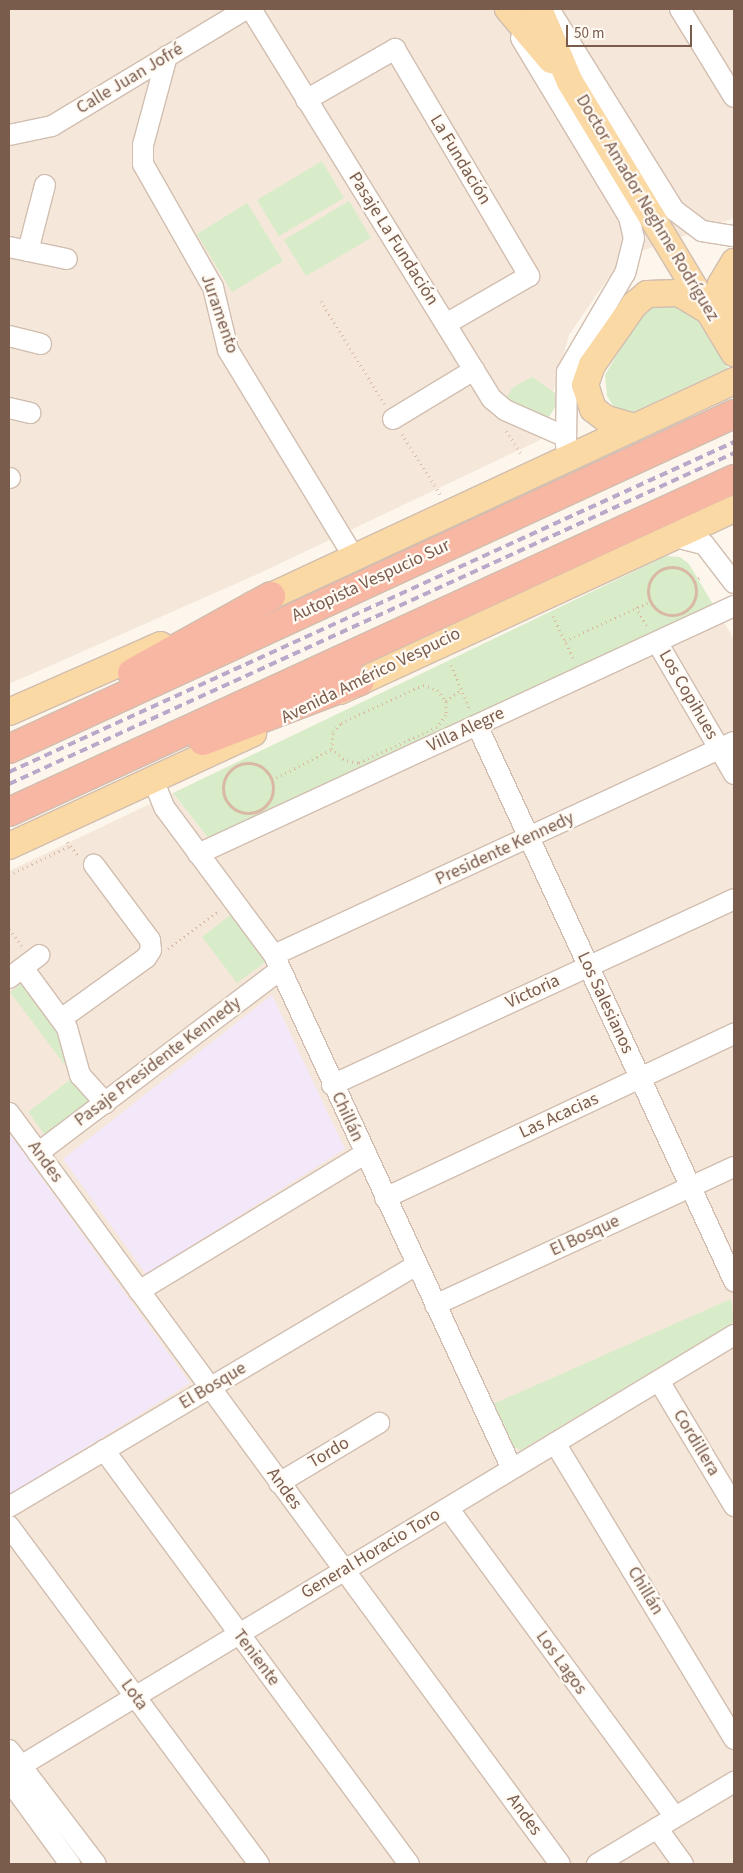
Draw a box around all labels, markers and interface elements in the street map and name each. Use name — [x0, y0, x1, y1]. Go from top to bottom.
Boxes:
scale bar — [568, 15, 694, 47]
text: 50 m — [574, 23, 604, 44]
street label: Calle Juan Jofré — [73, 39, 187, 119]
street label: Doctor Amador Neghme Rodríguez — [571, 91, 723, 325]
street label: La Fundación — [425, 111, 495, 209]
street label: Pasaje La Fundación — [343, 168, 443, 310]
street label: Juramento — [195, 271, 243, 357]
street label: Autopista Vespucio Sur — [289, 535, 453, 627]
street label: Avenida Américo Vespucio — [278, 623, 464, 729]
street label: Los Copihues — [654, 646, 722, 744]
street label: Villa Alegre — [424, 703, 508, 757]
street label: Presidente Kennedy — [432, 807, 578, 891]
street label: Los Salesianos — [572, 949, 638, 1057]
street label: Victoria — [503, 970, 563, 1014]
street label: Pasaje Presidente Kennedy — [71, 992, 245, 1132]
street label: Las Acacias — [516, 1088, 602, 1144]
street label: Chillán — [326, 1089, 368, 1145]
street label: Andes — [23, 1137, 67, 1187]
street label: El Bosque — [547, 1211, 623, 1261]
street label: El Bosque — [176, 1358, 250, 1414]
street label: Cordillera — [668, 1406, 724, 1480]
street label: Tordo — [305, 1432, 353, 1474]
street label: Andes — [262, 1464, 306, 1514]
street label: General Horacio Toro — [298, 1504, 444, 1604]
street label: Chillán — [622, 1563, 668, 1619]
street label: Teniente — [228, 1625, 284, 1691]
street label: Los Lagos — [531, 1627, 591, 1699]
street label: Lota — [116, 1675, 152, 1715]
street label: Andes — [502, 1790, 546, 1840]

